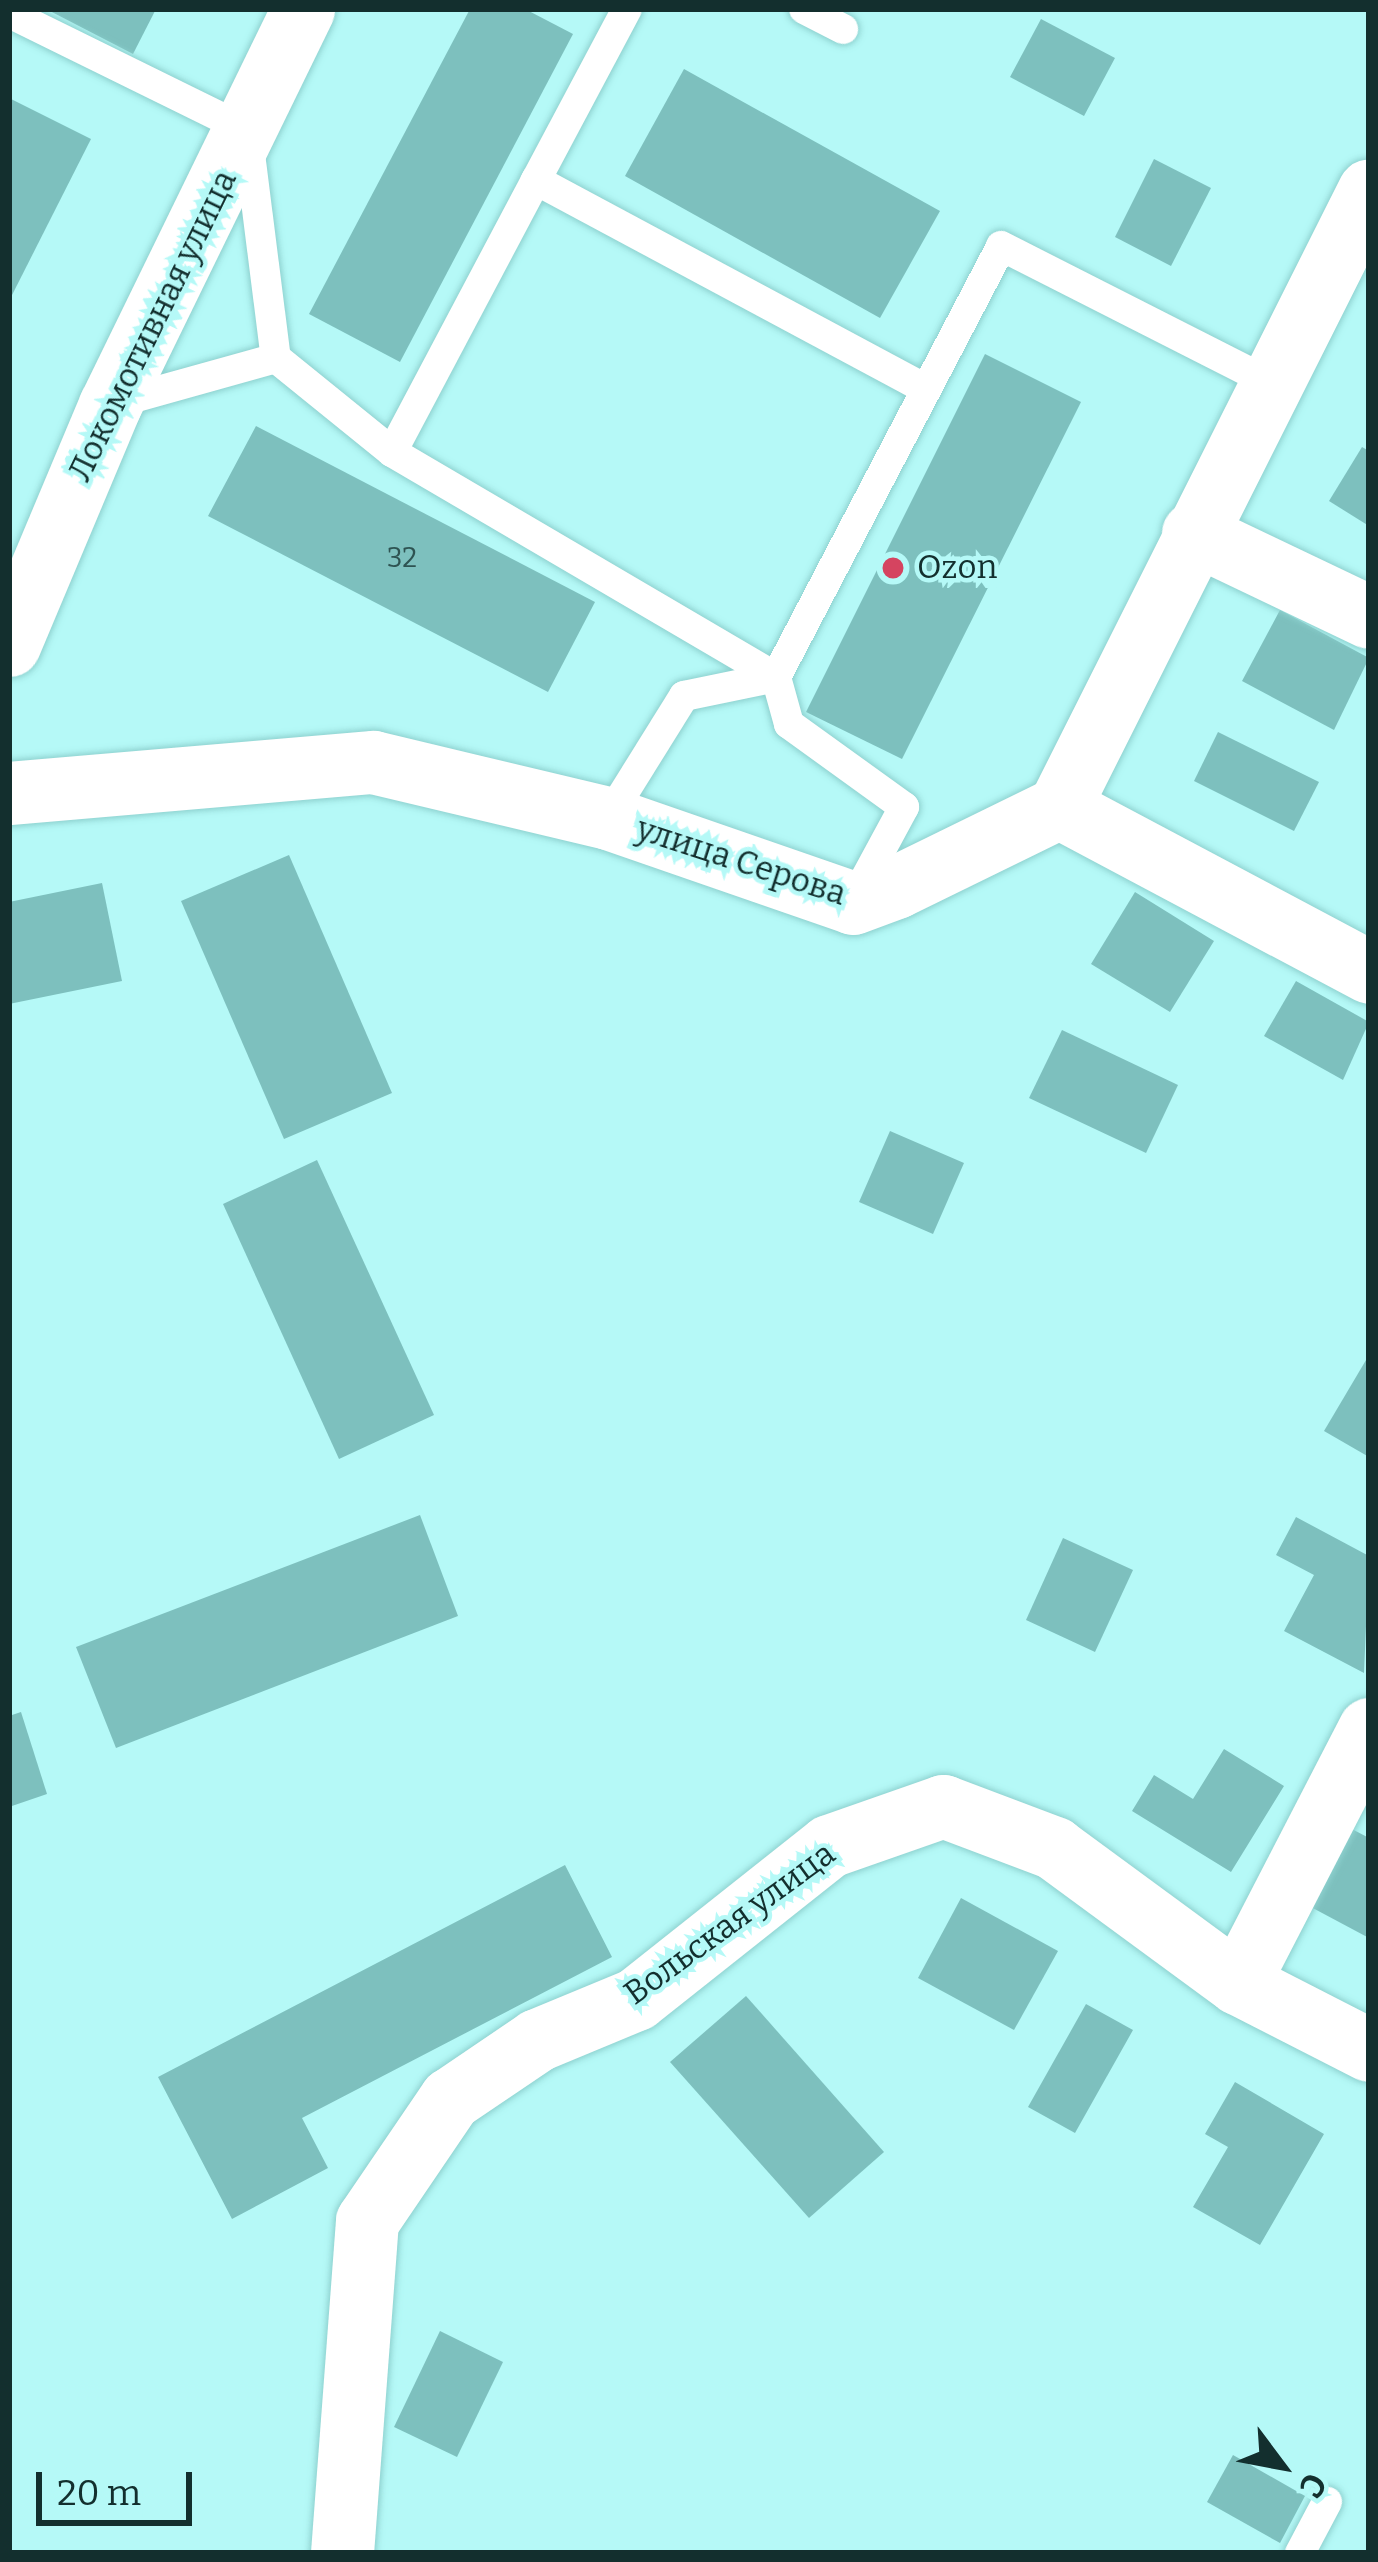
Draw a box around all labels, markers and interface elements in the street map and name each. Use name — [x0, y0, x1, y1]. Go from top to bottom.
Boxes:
street label: Локомотивная улица — [61, 164, 245, 488]
house number: 32 — [387, 543, 417, 575]
place label: Ozon — [917, 548, 997, 588]
marker: Ozon — [880, 555, 906, 581]
street label: улица Серова — [631, 810, 851, 914]
street label: Вольская улица — [617, 1834, 843, 2014]
north arrow — [1222, 2406, 1342, 2526]
scale bar — [42, 2448, 198, 2522]
text: С — [1290, 2466, 1335, 2505]
text: 20 m — [57, 2471, 141, 2515]

